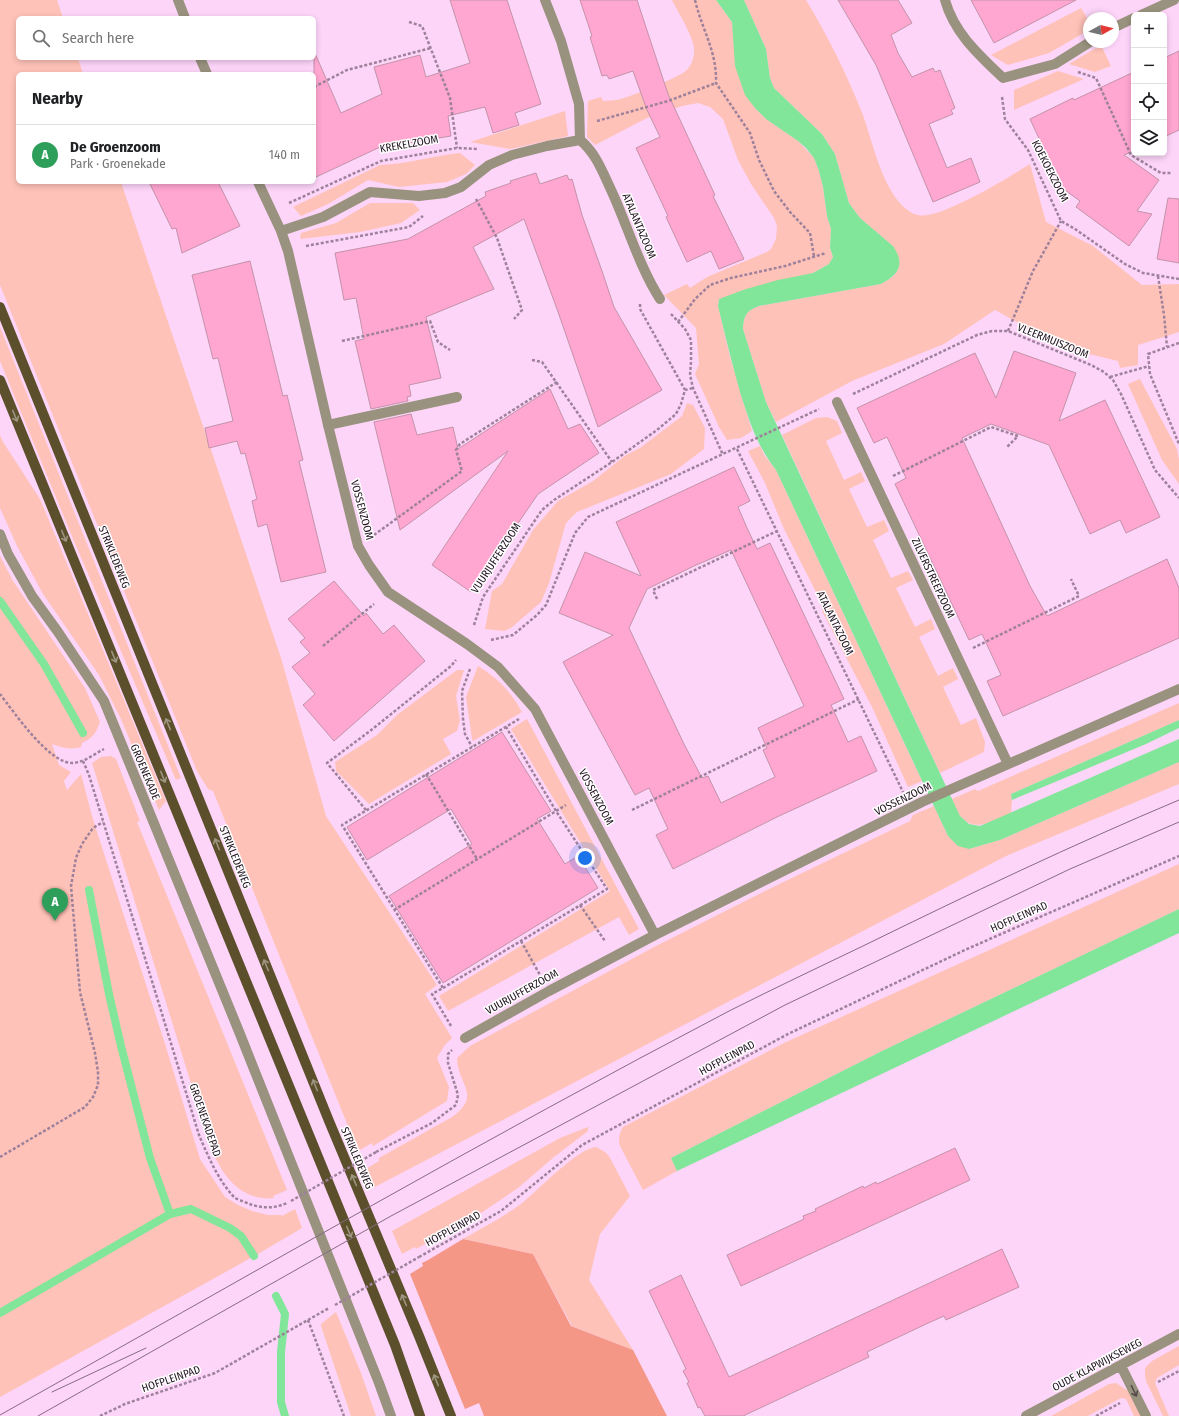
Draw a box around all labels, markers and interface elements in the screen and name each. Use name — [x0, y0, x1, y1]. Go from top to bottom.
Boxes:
north arrow — [1083, 12, 1119, 48]
map controls — [1131, 12, 1167, 156]
button: + — [1131, 12, 1167, 48]
search box — [16, 16, 316, 60]
icon: search — [30, 27, 52, 49]
text: Search here — [62, 29, 134, 47]
button: − — [1131, 48, 1167, 84]
button: locate — [1131, 84, 1167, 120]
text: Nearby — [32, 88, 83, 109]
button: layers — [1131, 120, 1167, 156]
street label: KREKELZOOM — [379, 132, 439, 156]
text: De Groenzoom — [70, 138, 161, 156]
street label: KOEKOEKZOOM — [1029, 138, 1071, 204]
text: A — [41, 147, 49, 162]
text: 140 m — [269, 147, 300, 162]
text: Park · Groenekade — [70, 156, 166, 171]
street label: ATALANTAZOOM — [619, 191, 659, 261]
street label: VLEERMUISZOOM — [1015, 321, 1091, 361]
one-way arrow — [11, 410, 19, 422]
street label: VOSSENZOOM — [348, 479, 376, 542]
street label: VUURJUFFERZOOM — [468, 520, 524, 596]
street label: STRIKLEDEWEG — [96, 524, 132, 590]
one-way arrow — [61, 530, 69, 542]
street label: ZILVERSTREEPZOOM — [909, 536, 957, 620]
street label: ATALANTAZOOM — [814, 589, 856, 657]
one-way arrow — [110, 650, 118, 662]
one-way arrow — [164, 718, 172, 730]
street label: GROENEKADE — [127, 742, 163, 802]
street label: VOSSENZOOM — [576, 767, 616, 827]
one-way arrow — [159, 771, 167, 783]
street label: VOSSENZOOM — [872, 780, 934, 818]
street label: STRIKLEDEWEG — [217, 824, 253, 890]
one-way arrow — [213, 839, 220, 851]
your location — [575, 848, 595, 868]
pin: A — [42, 888, 68, 921]
street label: HOFPLEINPAD — [988, 899, 1050, 935]
one-way arrow — [261, 959, 269, 971]
street label: VUURJUFFERZOOM — [483, 967, 561, 1017]
street label: HOFPLEINPAD — [697, 1038, 757, 1078]
one-way arrow — [310, 1080, 318, 1092]
street label: GROENEKADEPAD — [186, 1082, 224, 1158]
street label: STRIKLEDEWEG — [338, 1125, 376, 1191]
one-way arrow — [349, 1175, 357, 1187]
street label: HOFPLEINPAD — [423, 1209, 483, 1249]
one-way arrow — [345, 1226, 353, 1238]
one-way arrow — [400, 1295, 407, 1307]
street label: OUDE KLAPWIJKSEWEG — [1050, 1336, 1144, 1394]
street label: HOFPLEINPAD — [140, 1363, 202, 1395]
one-way arrow — [432, 1374, 440, 1386]
one-way arrow — [1130, 1385, 1138, 1397]

